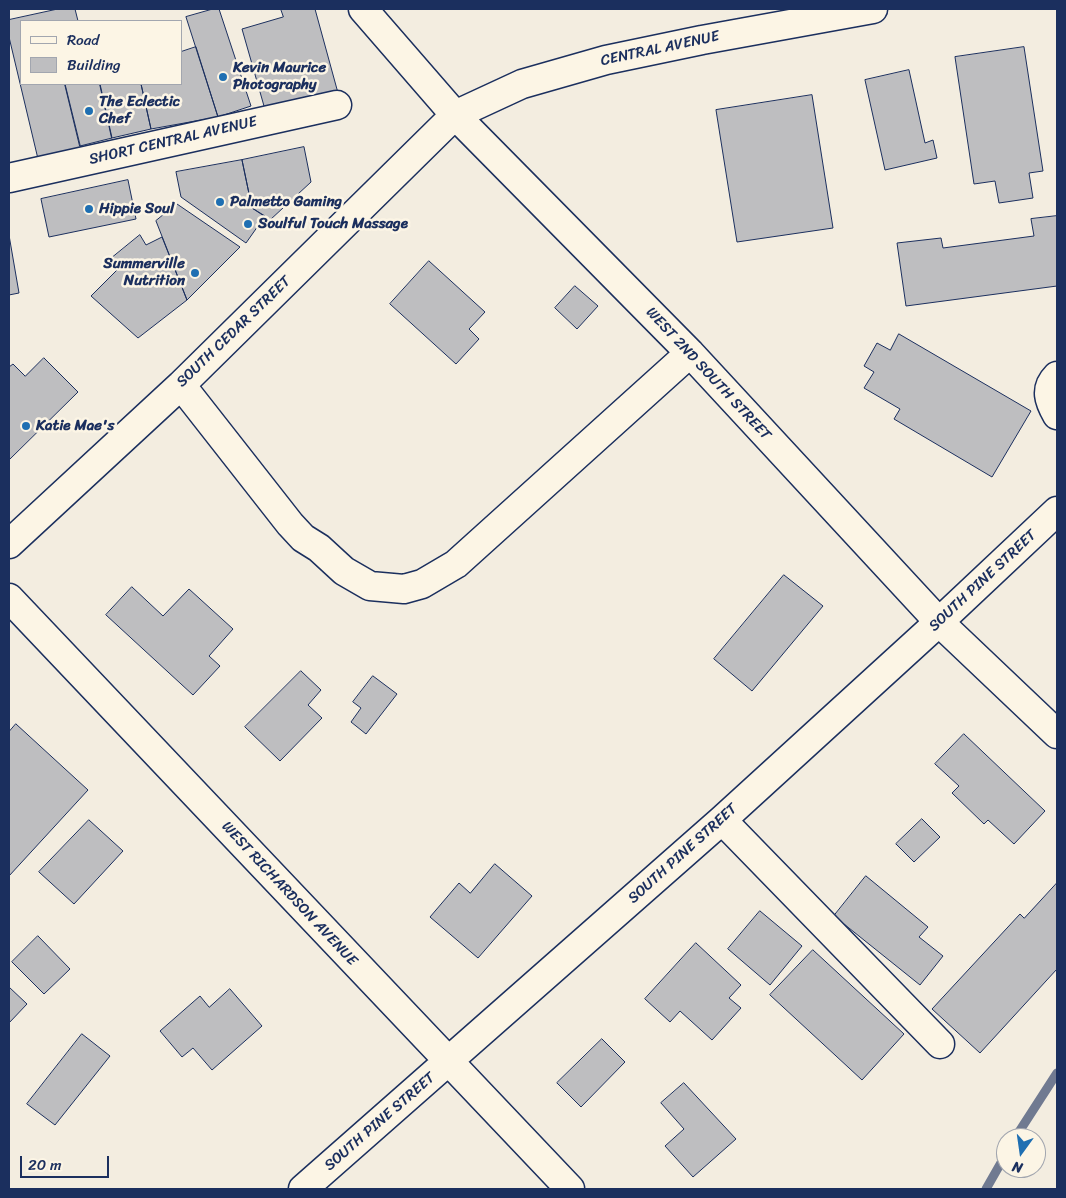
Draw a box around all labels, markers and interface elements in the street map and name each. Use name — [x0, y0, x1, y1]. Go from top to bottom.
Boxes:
legend — [20, 20, 182, 85]
text: Road — [67, 27, 99, 53]
street label: CENTRAL AVENUE — [599, 28, 721, 70]
text: Building — [67, 52, 121, 78]
place label: Kevin Maurice Photography — [233, 59, 326, 94]
marker: Kevin Maurice Photography — [217, 71, 229, 83]
place label: The Eclectic Chef — [99, 93, 180, 128]
marker: The Eclectic Chef — [83, 105, 95, 117]
street label: SHORT CENTRAL AVENUE — [87, 113, 259, 169]
place label: Palmetto Gaming — [230, 193, 342, 211]
marker: Palmetto Gaming — [214, 196, 226, 208]
place label: Hippie Soul — [99, 200, 174, 218]
marker: Hippie Soul — [83, 203, 95, 215]
place label: Soulful Touch Massage — [258, 215, 408, 233]
marker: Soulful Touch Massage — [242, 218, 254, 230]
place label: Summerville Nutrition — [103, 255, 185, 290]
marker: Summerville Nutrition — [189, 267, 201, 279]
street label: SOUTH CEDAR STREET — [173, 273, 295, 391]
street label: WEST 2ND SOUTH STREET — [642, 304, 774, 444]
place label: Katie Mae's — [36, 417, 114, 435]
marker: Katie Mae's — [20, 420, 32, 432]
street label: SOUTH PINE STREET — [925, 526, 1041, 636]
street label: SOUTH PINE STREET — [625, 800, 741, 908]
street label: WEST RICHARDSON AVENUE — [217, 818, 361, 970]
street label: SOUTH PINE STREET — [321, 1069, 439, 1175]
north arrow — [996, 1128, 1046, 1178]
scale bar — [22, 1146, 111, 1178]
text: 20 m — [28, 1152, 62, 1178]
text: N — [1010, 1154, 1025, 1180]

